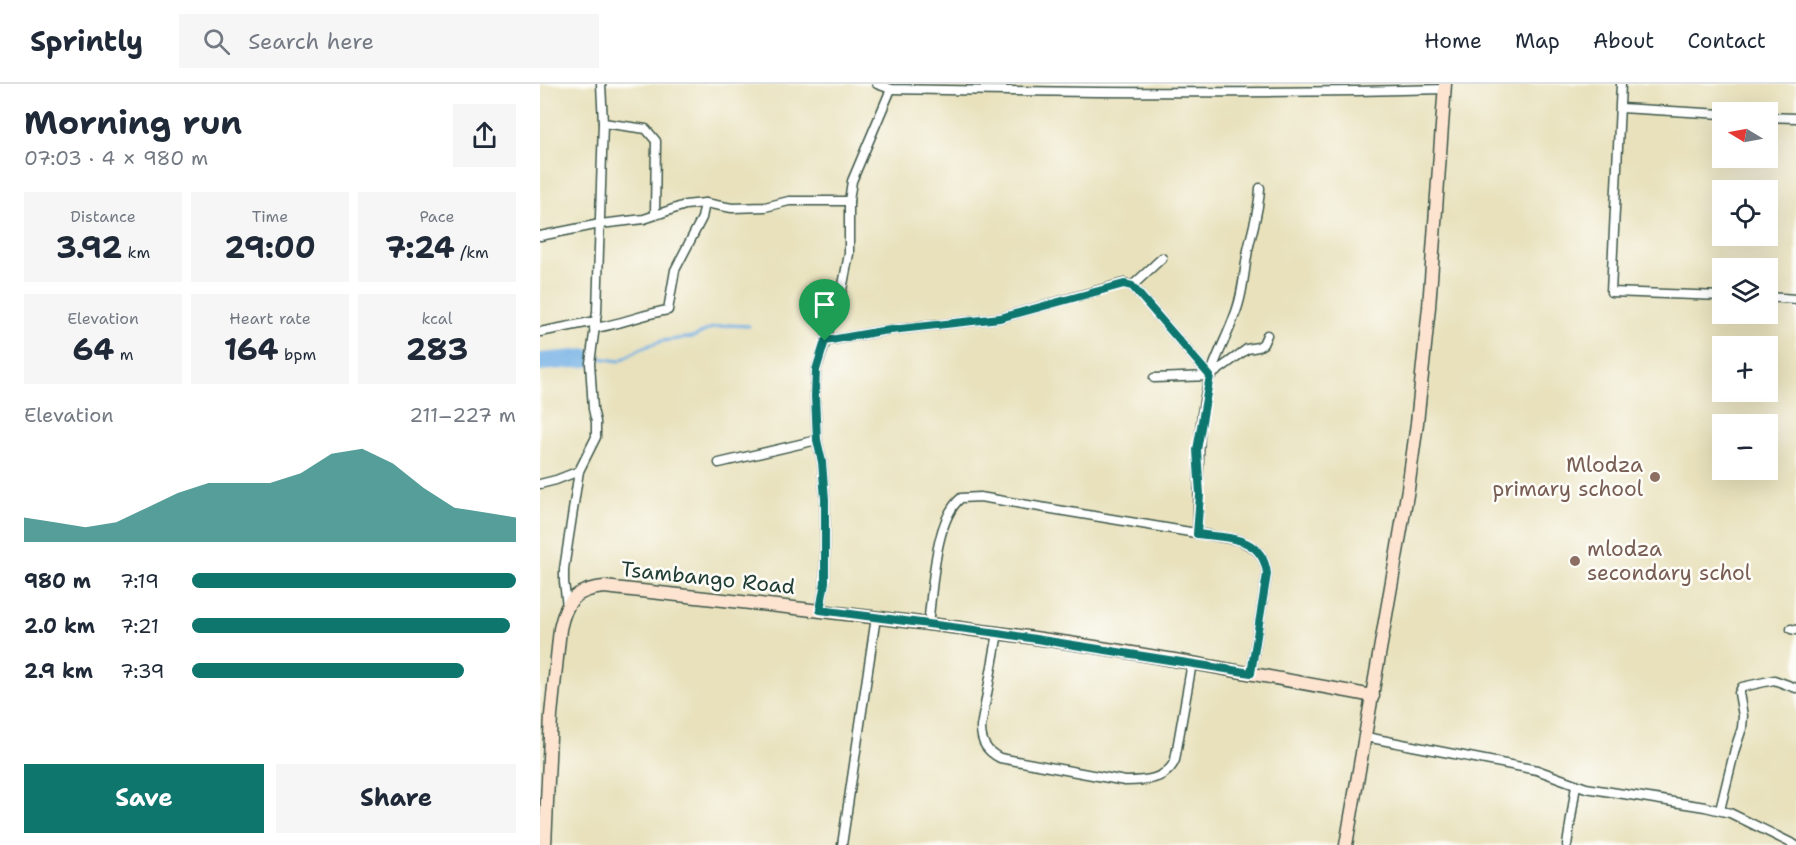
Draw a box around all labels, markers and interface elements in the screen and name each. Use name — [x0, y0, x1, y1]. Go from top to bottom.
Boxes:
search box — [179, 14, 599, 68]
text: Sprintly — [30, 22, 143, 60]
icon: search — [200, 25, 233, 58]
text: Search here — [248, 27, 374, 56]
text: Home — [1424, 27, 1482, 55]
text: Map — [1515, 27, 1560, 55]
text: About — [1593, 27, 1654, 55]
text: Contact — [1687, 27, 1766, 55]
text: Morning run — [24, 100, 242, 145]
north arrow — [1712, 102, 1778, 168]
map controls — [1712, 102, 1778, 480]
button: share — [453, 104, 516, 167]
text: 07:03 · 4 × 980 m — [24, 145, 208, 171]
button: locate — [1712, 180, 1778, 246]
text: Distance — [70, 206, 136, 227]
text: Time — [252, 206, 288, 227]
text: Pace — [419, 206, 455, 227]
text: 3.92 — [56, 227, 122, 268]
text: 29:00 — [224, 227, 316, 268]
text: 7:24 — [385, 227, 455, 268]
text: km — [122, 242, 150, 263]
text: /km — [455, 242, 489, 263]
button: layers — [1712, 258, 1778, 324]
pin — [799, 279, 850, 341]
icon: arrive — [808, 288, 841, 321]
text: Elevation — [67, 308, 139, 329]
text: Heart rate — [229, 308, 311, 329]
text: kcal — [421, 308, 453, 329]
text: 64 — [72, 329, 114, 370]
text: 164 — [224, 329, 279, 370]
text: 283 — [406, 329, 468, 370]
button: + — [1712, 336, 1778, 402]
text: m — [114, 344, 134, 365]
text: bpm — [279, 344, 316, 365]
text: Elevation — [24, 402, 114, 428]
text: 211–227 m — [409, 402, 516, 428]
button: − — [1712, 414, 1778, 480]
place label: Mlodza primary school — [1492, 451, 1644, 503]
marker: Mlodza primary school — [1648, 470, 1662, 484]
place label: mlodza secondary schol — [1587, 535, 1752, 587]
marker: mlodza secondary schol — [1568, 554, 1582, 568]
street label: Tsambango Road — [620, 555, 796, 601]
text: 980 m — [24, 568, 91, 594]
text: 7:19 — [120, 568, 159, 594]
text: 2.0 km — [24, 613, 95, 639]
text: 7:21 — [120, 613, 159, 639]
text: 2.9 km — [24, 658, 93, 684]
text: 7:39 — [120, 658, 165, 684]
button: Save — [24, 764, 264, 833]
button: Share — [276, 764, 516, 833]

